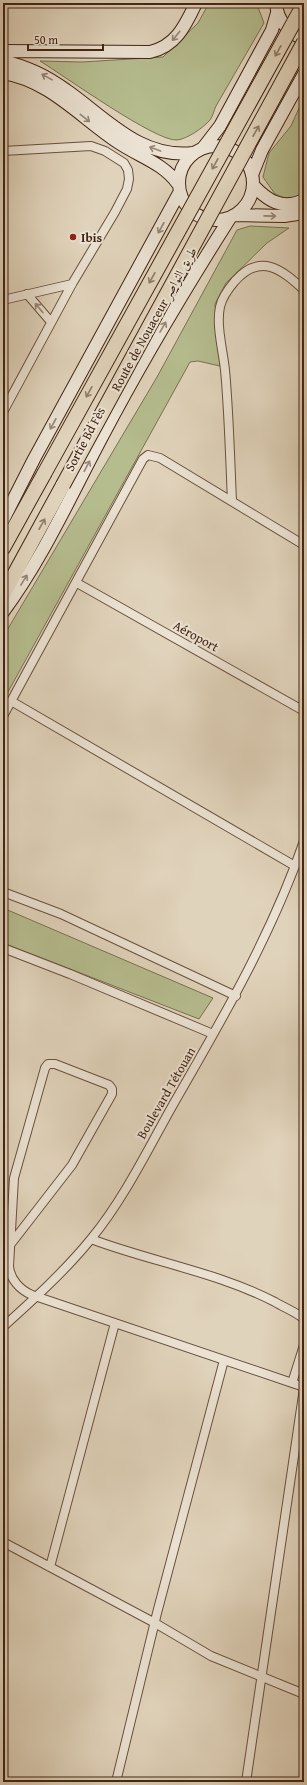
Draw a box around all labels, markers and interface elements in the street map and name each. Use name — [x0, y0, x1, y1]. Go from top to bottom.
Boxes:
scale bar — [28, 26, 103, 52]
text: 50 m — [34, 31, 58, 48]
one-way arrow — [172, 31, 180, 42]
one-way arrow — [274, 44, 282, 56]
one-way arrow — [41, 73, 53, 81]
one-way arrow — [80, 113, 91, 122]
one-way arrow — [253, 125, 260, 137]
one-way arrow — [149, 145, 161, 153]
one-way arrow — [211, 158, 219, 170]
one-way arrow — [263, 212, 276, 220]
one-way arrow — [156, 221, 164, 233]
place label: Ibis — [81, 228, 103, 247]
marker: Ibis — [68, 232, 78, 242]
street label: Route de Nouaceur طريق النواصر — [106, 243, 202, 395]
one-way arrow — [148, 272, 156, 284]
one-way arrow — [35, 303, 44, 313]
one-way arrow — [159, 321, 167, 333]
one-way arrow — [85, 386, 93, 398]
street label: Sortie Bd Fès — [60, 403, 110, 475]
one-way arrow — [49, 418, 56, 430]
one-way arrow — [84, 460, 91, 472]
one-way arrow — [38, 518, 46, 530]
one-way arrow — [21, 574, 29, 586]
street label: Aéroport — [170, 616, 223, 656]
street label: Boulevard Tétouan — [132, 1043, 200, 1142]

